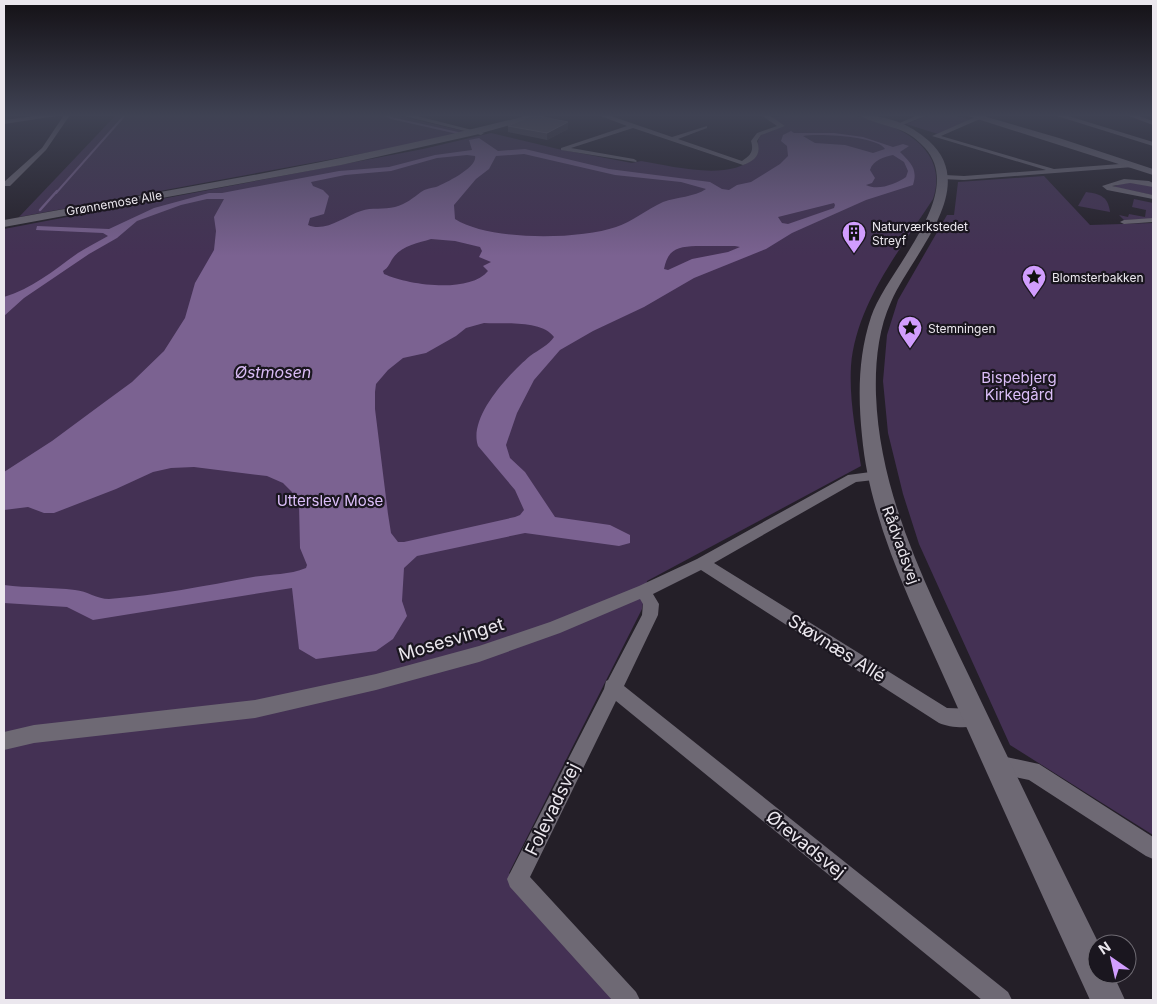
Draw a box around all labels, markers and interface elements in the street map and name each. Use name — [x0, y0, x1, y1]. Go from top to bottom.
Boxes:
street label: Grønnemose Alle — [65, 187, 163, 219]
place label: Naturværkstedet Streyf — [872, 219, 968, 248]
building icon: Naturværkstedet Streyf — [841, 220, 867, 254]
place icon: Blomsterbakken — [1021, 264, 1047, 298]
place label: Blomsterbakken — [1052, 270, 1144, 285]
place icon: Stemningen — [897, 315, 923, 349]
place label: Stemningen — [928, 321, 996, 336]
water label: Østmosen — [235, 362, 311, 382]
park label: Bispebjerg Kirkegård — [981, 368, 1057, 404]
park label: Utterslev Mose — [277, 491, 383, 510]
street label: Rådvadsvej — [878, 503, 924, 587]
street label: Støvnæs Allé — [784, 610, 890, 686]
street label: Mosesvinget — [396, 613, 506, 665]
street label: Folevadsvej — [521, 759, 583, 859]
street label: Ørevadsvej — [762, 806, 850, 882]
north arrow — [1087, 934, 1137, 984]
text: N — [1095, 938, 1114, 958]

